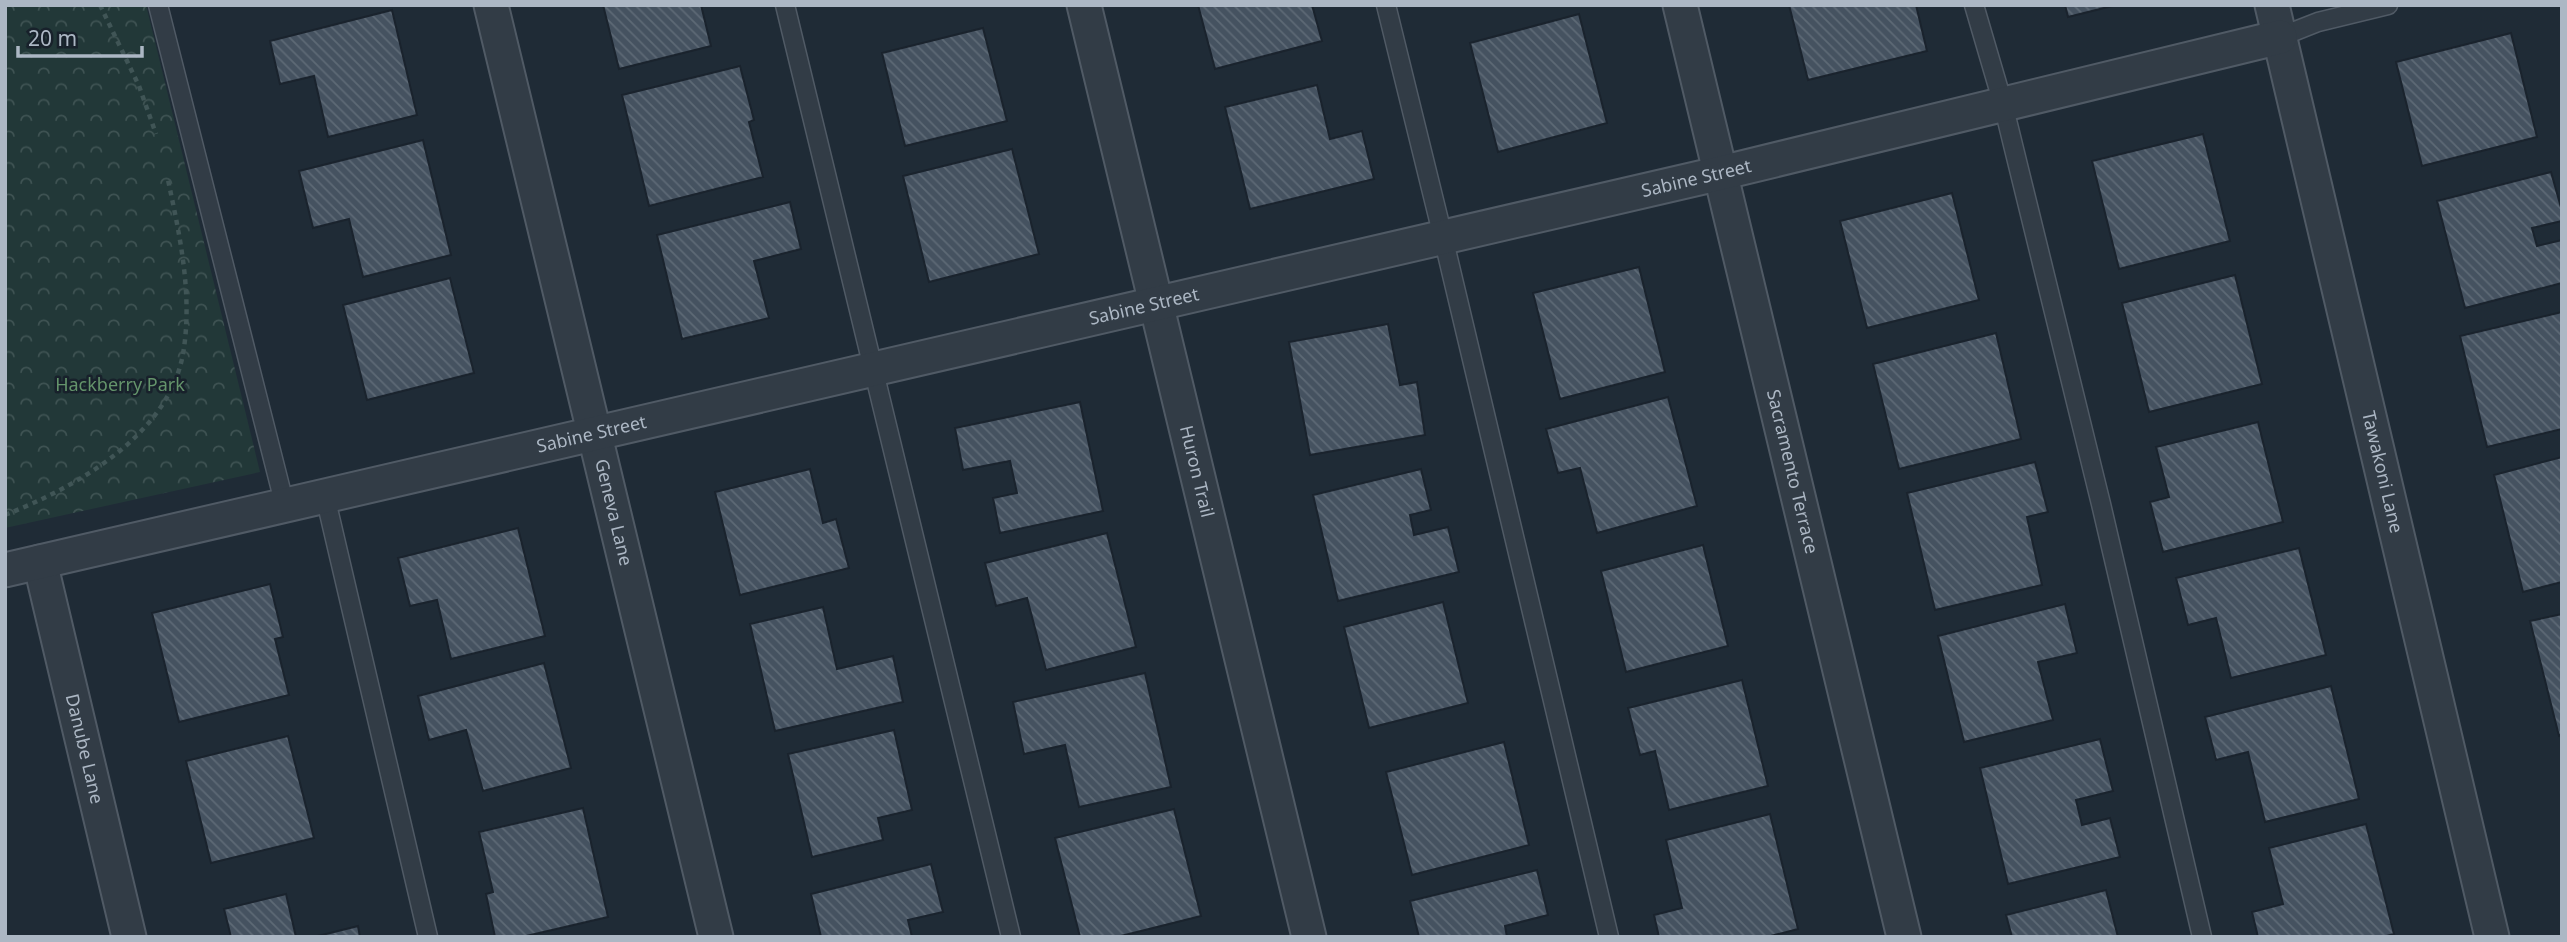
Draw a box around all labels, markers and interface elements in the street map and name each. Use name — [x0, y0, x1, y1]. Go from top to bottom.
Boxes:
scale bar — [18, 14, 142, 58]
text: 20 m — [28, 24, 77, 52]
street label: Sabine Street — [1639, 153, 1754, 202]
street label: Sabine Street — [1086, 281, 1201, 330]
park label: Hackberry Park — [55, 372, 185, 396]
street label: Sacramento Terrace — [1762, 387, 1824, 556]
street label: Tawakoni Lane — [2357, 408, 2409, 535]
street label: Sabine Street — [534, 409, 649, 458]
street label: Huron Trail — [1175, 423, 1220, 520]
street label: Geneva Lane — [590, 456, 639, 568]
street label: Danube Lane — [61, 691, 110, 806]

